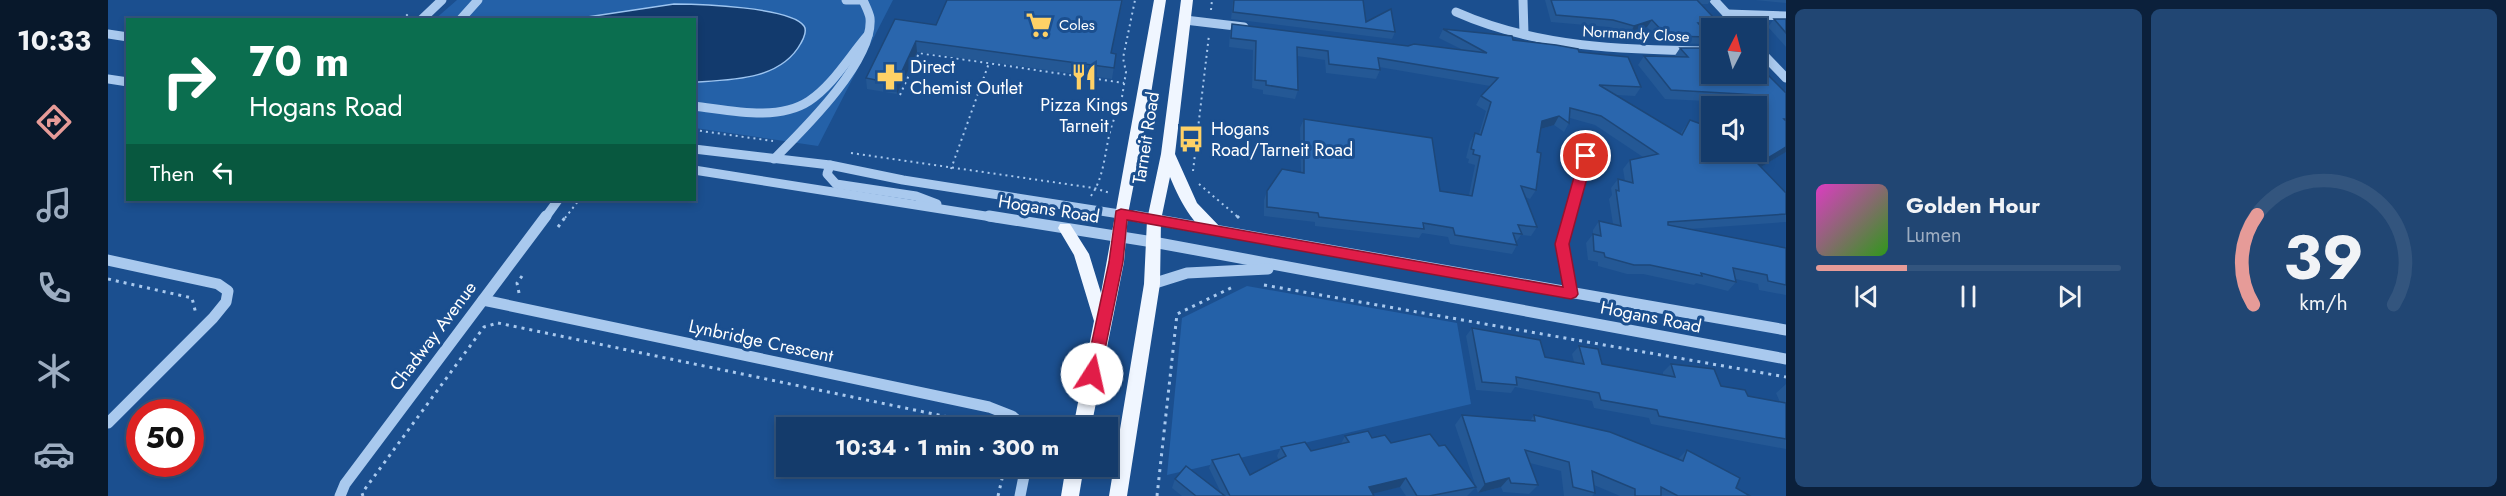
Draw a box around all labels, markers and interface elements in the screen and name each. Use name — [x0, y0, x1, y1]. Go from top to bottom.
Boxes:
supermarket icon: Coles — [1024, 10, 1054, 40]
place label: Coles — [1059, 14, 1095, 36]
north arrow — [1701, 18, 1767, 84]
map controls — [1701, 18, 1767, 162]
street label: Normandy Close — [1582, 20, 1690, 48]
text: 10:33 — [17, 21, 91, 60]
text: 70 m — [249, 31, 349, 92]
icon: right — [150, 42, 228, 120]
place label: Direct Chemist Outlet — [910, 54, 1023, 101]
pharmacy icon: Direct Chemist Outlet — [875, 62, 905, 92]
restaurant icon: Pizza Kings Tarneit — [1069, 62, 1099, 92]
text: Hogans Road — [249, 87, 403, 126]
street label: Tarneit Road — [1126, 90, 1166, 186]
place label: Pizza Kings Tarneit — [1040, 92, 1128, 139]
button: sound — [1701, 96, 1767, 162]
icon: directions — [33, 101, 75, 143]
place label: Hogans Road/Tarneit Road — [1211, 116, 1353, 163]
bus stop icon: Hogans Road/Tarneit Road — [1176, 124, 1206, 154]
pin — [1560, 130, 1611, 181]
icon: arrive — [1569, 139, 1602, 172]
icon: left — [207, 156, 240, 189]
text: Then — [150, 157, 195, 189]
icon: music — [33, 184, 75, 226]
street label: Hogans Road — [996, 188, 1102, 230]
text: Golden Hour — [1906, 189, 2040, 221]
text: 39 — [2284, 212, 2364, 302]
text: Lumen — [1906, 221, 1962, 250]
icon: phone — [33, 267, 75, 309]
street label: Chadway Avenue — [383, 276, 483, 396]
icon: previous — [1850, 280, 1883, 313]
icon: pause — [1952, 280, 1985, 313]
icon: next — [2053, 280, 2086, 313]
text: km/h — [2300, 287, 2348, 318]
street label: Hogans Road — [1598, 294, 1704, 340]
street label: Lynbridge Crescent — [686, 313, 836, 369]
position arrow — [1060, 342, 1124, 406]
icon: climate — [33, 350, 75, 392]
speed limit sign: 50 — [126, 399, 204, 477]
text: 10:34 · 1 min · 300 m — [835, 431, 1059, 463]
icon: car — [33, 433, 75, 475]

